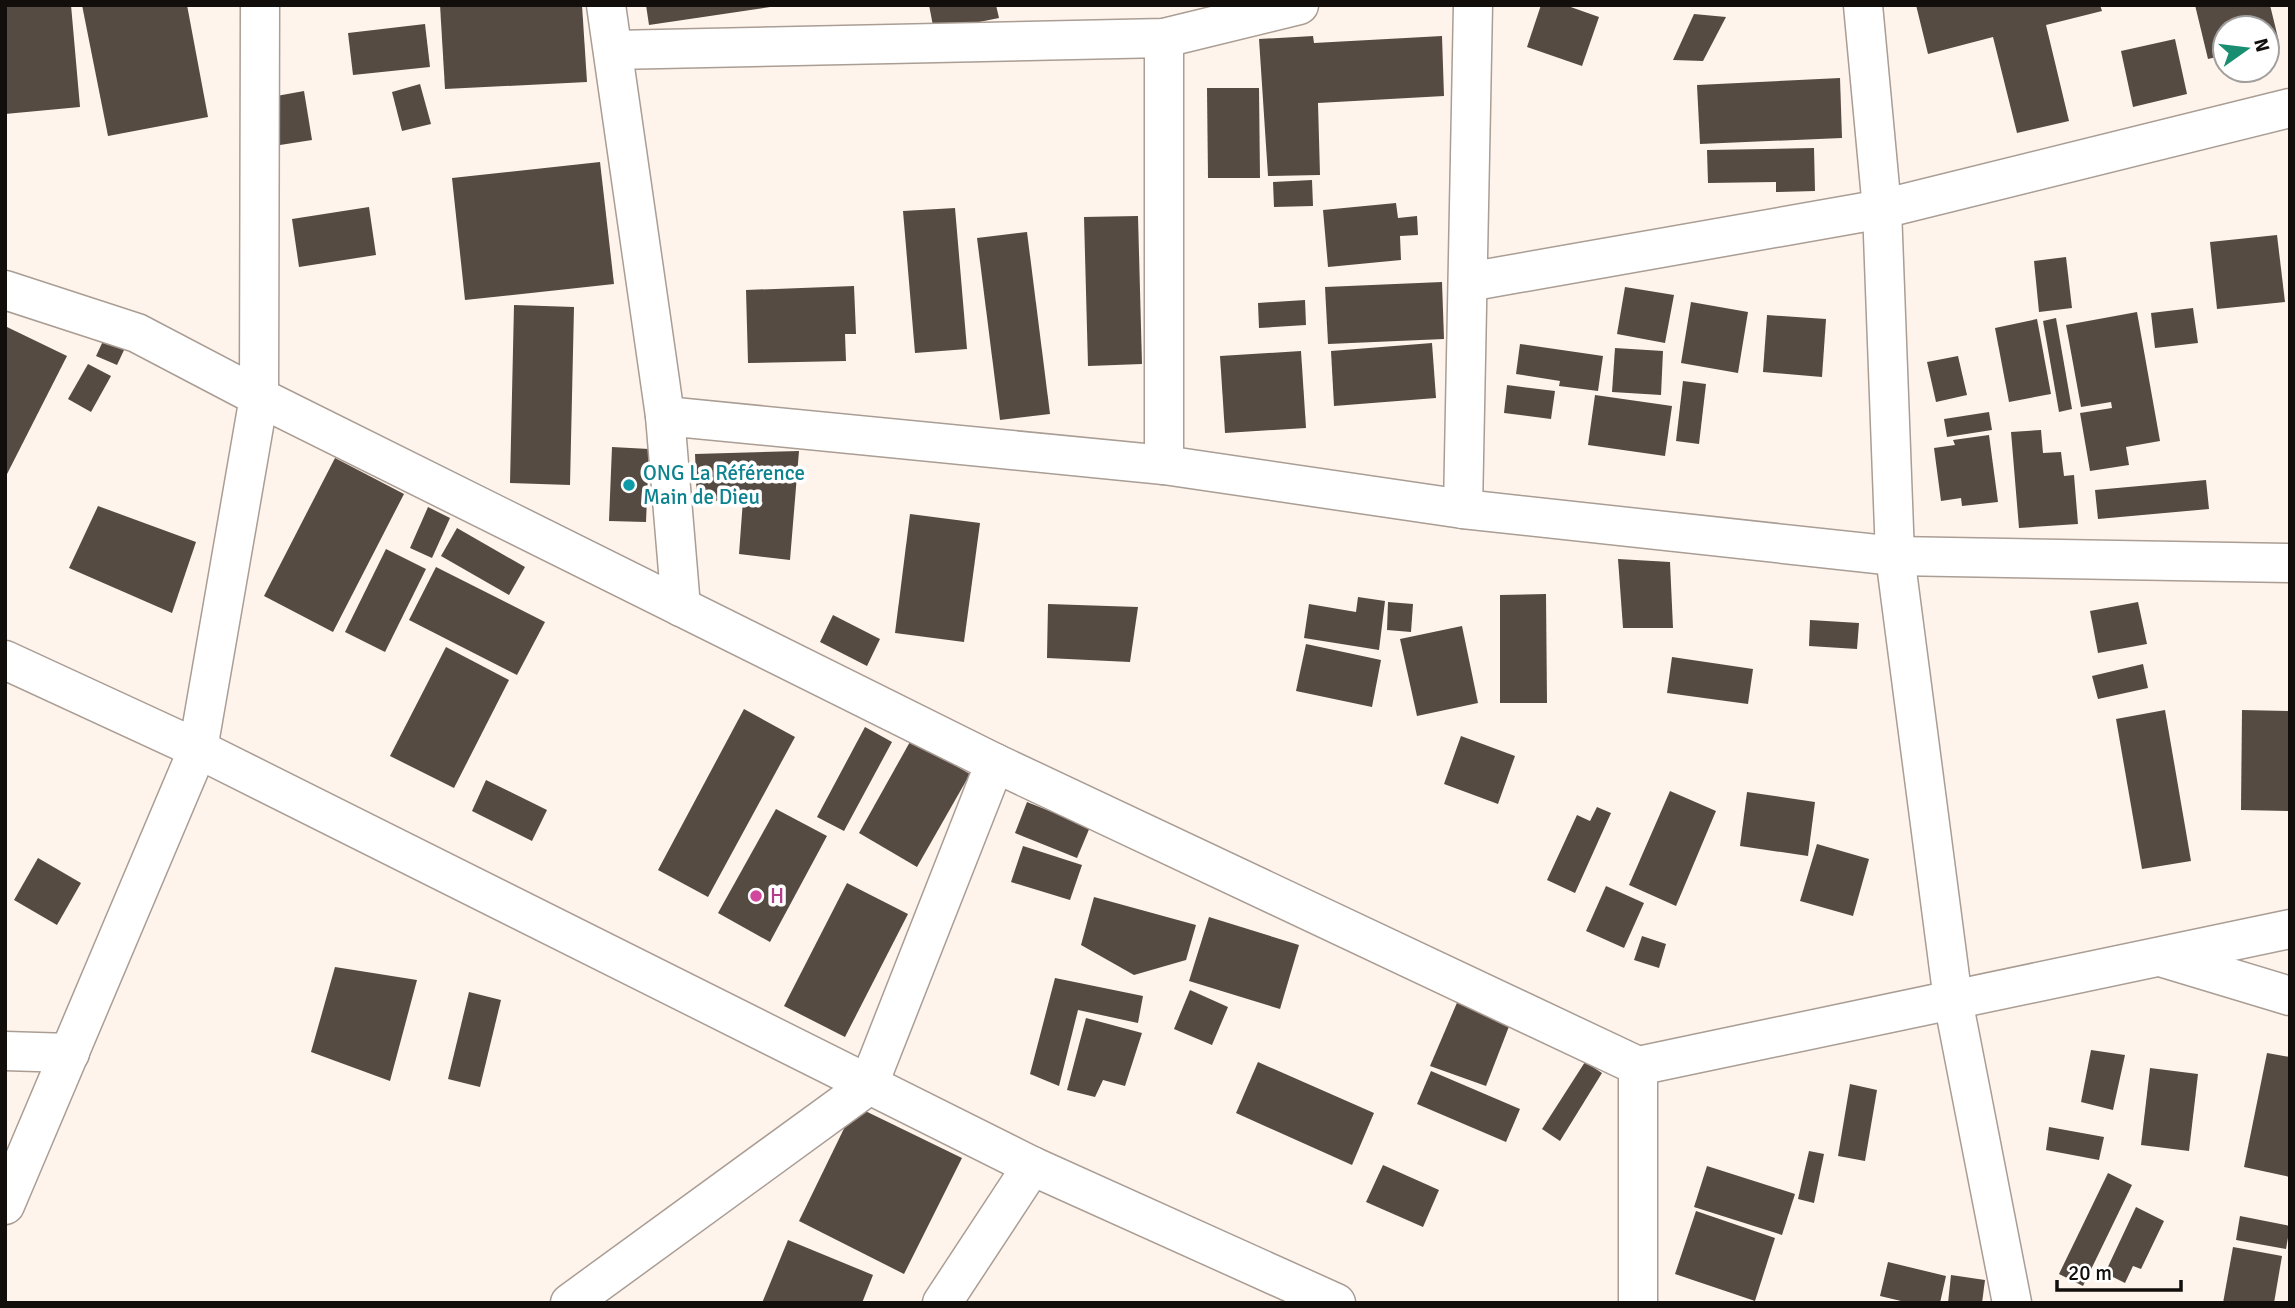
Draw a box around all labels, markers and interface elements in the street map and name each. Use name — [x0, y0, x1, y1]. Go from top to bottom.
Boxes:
north arrow — [2211, 14, 2281, 84]
text: N — [2248, 36, 2275, 54]
place label: ONG La Référence Main de Dieu — [643, 460, 805, 510]
marker: ONG La Référence Main de Dieu — [621, 477, 637, 493]
place label: H — [770, 883, 784, 909]
marker: H — [748, 888, 764, 904]
scale bar — [2057, 1248, 2181, 1292]
text: 20 m — [2068, 1260, 2112, 1286]

